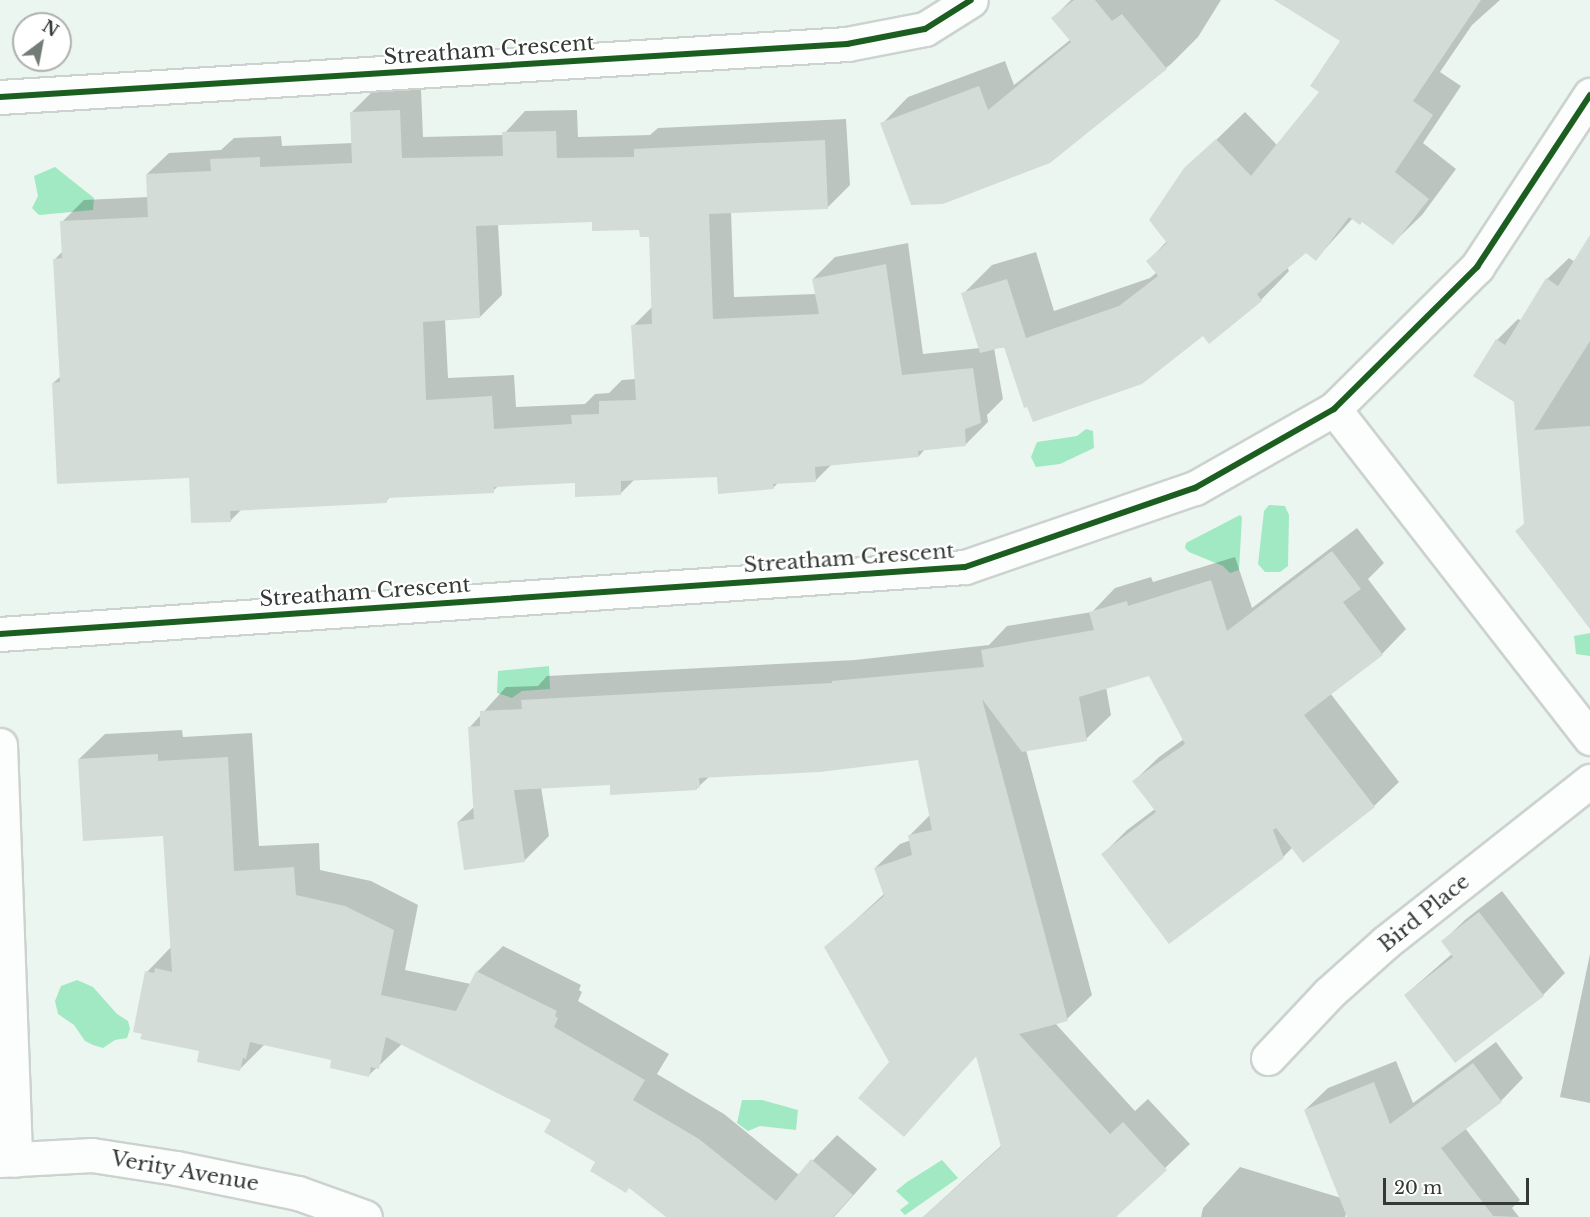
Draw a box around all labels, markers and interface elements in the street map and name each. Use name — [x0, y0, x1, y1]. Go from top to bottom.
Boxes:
north arrow — [12, 12, 72, 72]
text: N — [39, 16, 62, 41]
street label: Streatham Crescent — [383, 30, 595, 70]
street label: Streatham Crescent — [743, 538, 955, 578]
street label: Streatham Crescent — [259, 572, 471, 612]
street label: Bird Place — [1374, 869, 1474, 957]
street label: Verity Avenue — [108, 1145, 262, 1197]
scale bar — [1386, 1166, 1532, 1204]
text: 20 m — [1394, 1177, 1442, 1199]

